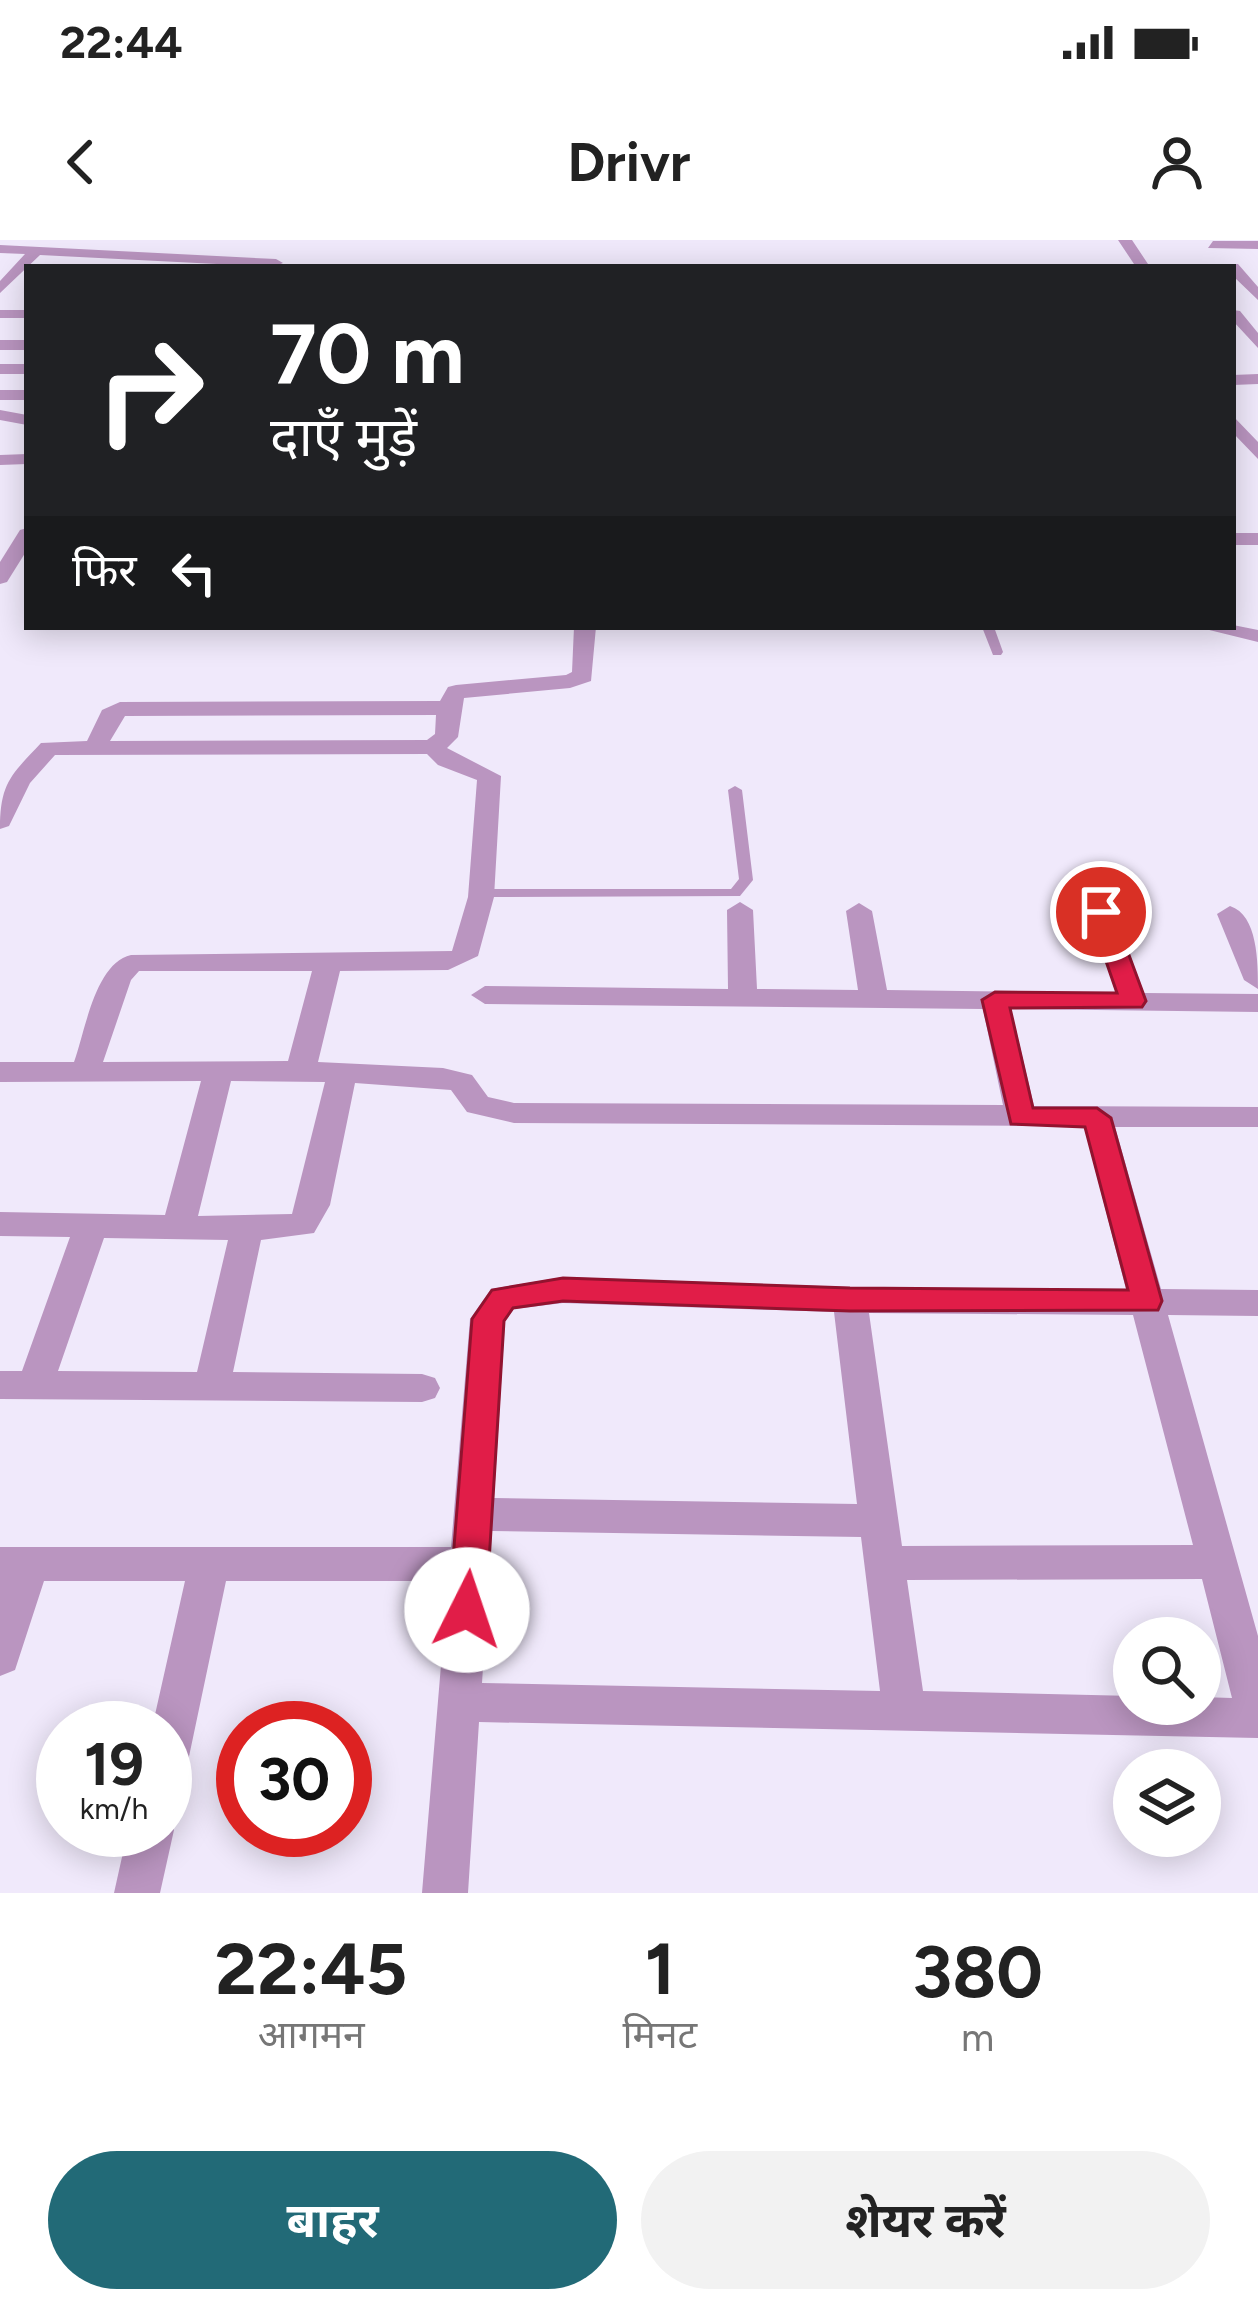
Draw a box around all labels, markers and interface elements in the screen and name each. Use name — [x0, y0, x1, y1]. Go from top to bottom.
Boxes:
text: 22:44 — [60, 15, 183, 69]
icon: back — [48, 129, 114, 195]
icon: person — [1144, 129, 1210, 195]
text: Drivr — [568, 130, 690, 195]
text: 70 m — [270, 303, 464, 404]
icon: right — [72, 312, 228, 468]
text: दाएँ मुड़ें — [270, 405, 417, 470]
icon: left — [161, 540, 227, 606]
text: फिर — [72, 543, 137, 597]
pin — [1050, 861, 1152, 963]
icon: arrive — [1068, 879, 1134, 945]
position arrow — [404, 1547, 530, 1673]
map controls — [1113, 1617, 1221, 1857]
button: search — [1113, 1617, 1221, 1725]
speed limit sign: 30 — [216, 1701, 372, 1857]
text: 19 — [84, 1728, 144, 1800]
button: layers — [1113, 1749, 1221, 1857]
text: km/h — [80, 1790, 148, 1827]
text: 22:45 — [215, 1926, 407, 2012]
text: 1 — [645, 1926, 675, 2012]
text: 380 — [912, 1929, 1043, 2015]
text: आगमन — [258, 2011, 365, 2058]
text: मिनट — [622, 2011, 697, 2058]
text: m — [961, 2014, 994, 2061]
button: बाहर — [48, 2151, 617, 2289]
button: शेयर करें — [641, 2151, 1210, 2289]

